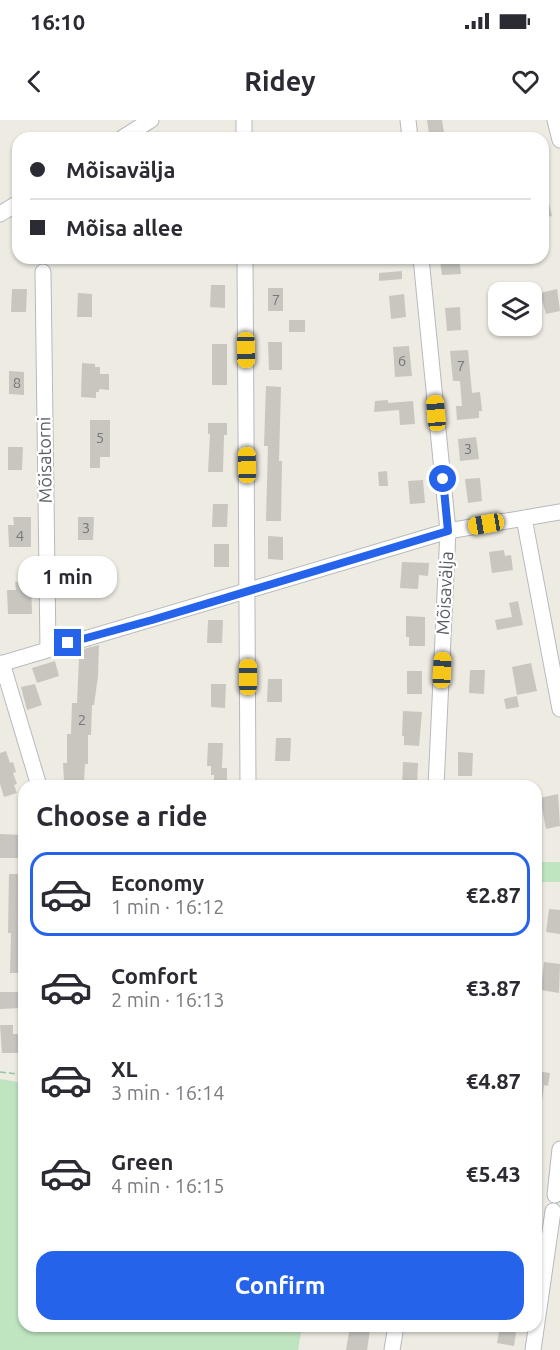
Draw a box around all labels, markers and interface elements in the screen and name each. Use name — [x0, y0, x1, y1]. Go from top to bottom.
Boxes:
text: 16:10 — [30, 9, 85, 34]
icon: back — [18, 65, 51, 98]
icon: heart — [509, 65, 542, 98]
text: Ridey — [244, 66, 316, 96]
text: Mõisavälja — [66, 157, 175, 182]
text: Mõisa allee — [66, 215, 183, 240]
map controls — [488, 282, 542, 336]
button: layers — [488, 282, 542, 336]
house number: 7 — [272, 291, 280, 308]
car — [237, 332, 255, 368]
house number: 6 — [398, 352, 406, 369]
house number: 7 — [457, 357, 465, 374]
house number: 8 — [13, 374, 21, 391]
car — [425, 394, 447, 432]
street label: Mõisatorni — [33, 417, 55, 504]
house number: 5 — [96, 429, 104, 446]
house number: 3 — [464, 440, 472, 457]
car — [238, 447, 256, 483]
route start — [429, 465, 456, 492]
car — [467, 512, 505, 536]
house number: 3 — [82, 519, 90, 536]
house number: 4 — [16, 527, 24, 544]
street label: Mõisavälja — [432, 551, 456, 635]
callout: 1 min — [19, 556, 118, 598]
text: 1 min — [42, 565, 93, 588]
route end — [54, 629, 81, 656]
car — [432, 652, 452, 688]
car — [239, 659, 257, 695]
house number: 2 — [78, 711, 86, 728]
text: Choose a ride — [36, 801, 208, 831]
icon: car — [39, 867, 93, 921]
text: Economy — [111, 870, 204, 895]
text: €2.87 — [466, 882, 521, 907]
text: 1 min · 16:12 — [111, 895, 225, 918]
icon: car — [39, 960, 93, 1014]
text: Comfort — [111, 963, 198, 988]
text: €3.87 — [466, 975, 521, 1000]
text: 2 min · 16:13 — [111, 988, 225, 1011]
icon: car — [39, 1053, 93, 1107]
text: XL — [111, 1056, 138, 1081]
text: €4.87 — [466, 1068, 521, 1093]
text: 3 min · 16:14 — [111, 1081, 225, 1104]
icon: car — [39, 1146, 93, 1200]
text: Green — [111, 1149, 173, 1174]
text: €5.43 — [466, 1161, 521, 1186]
text: 4 min · 16:15 — [111, 1174, 225, 1197]
button: Confirm — [36, 1251, 524, 1320]

